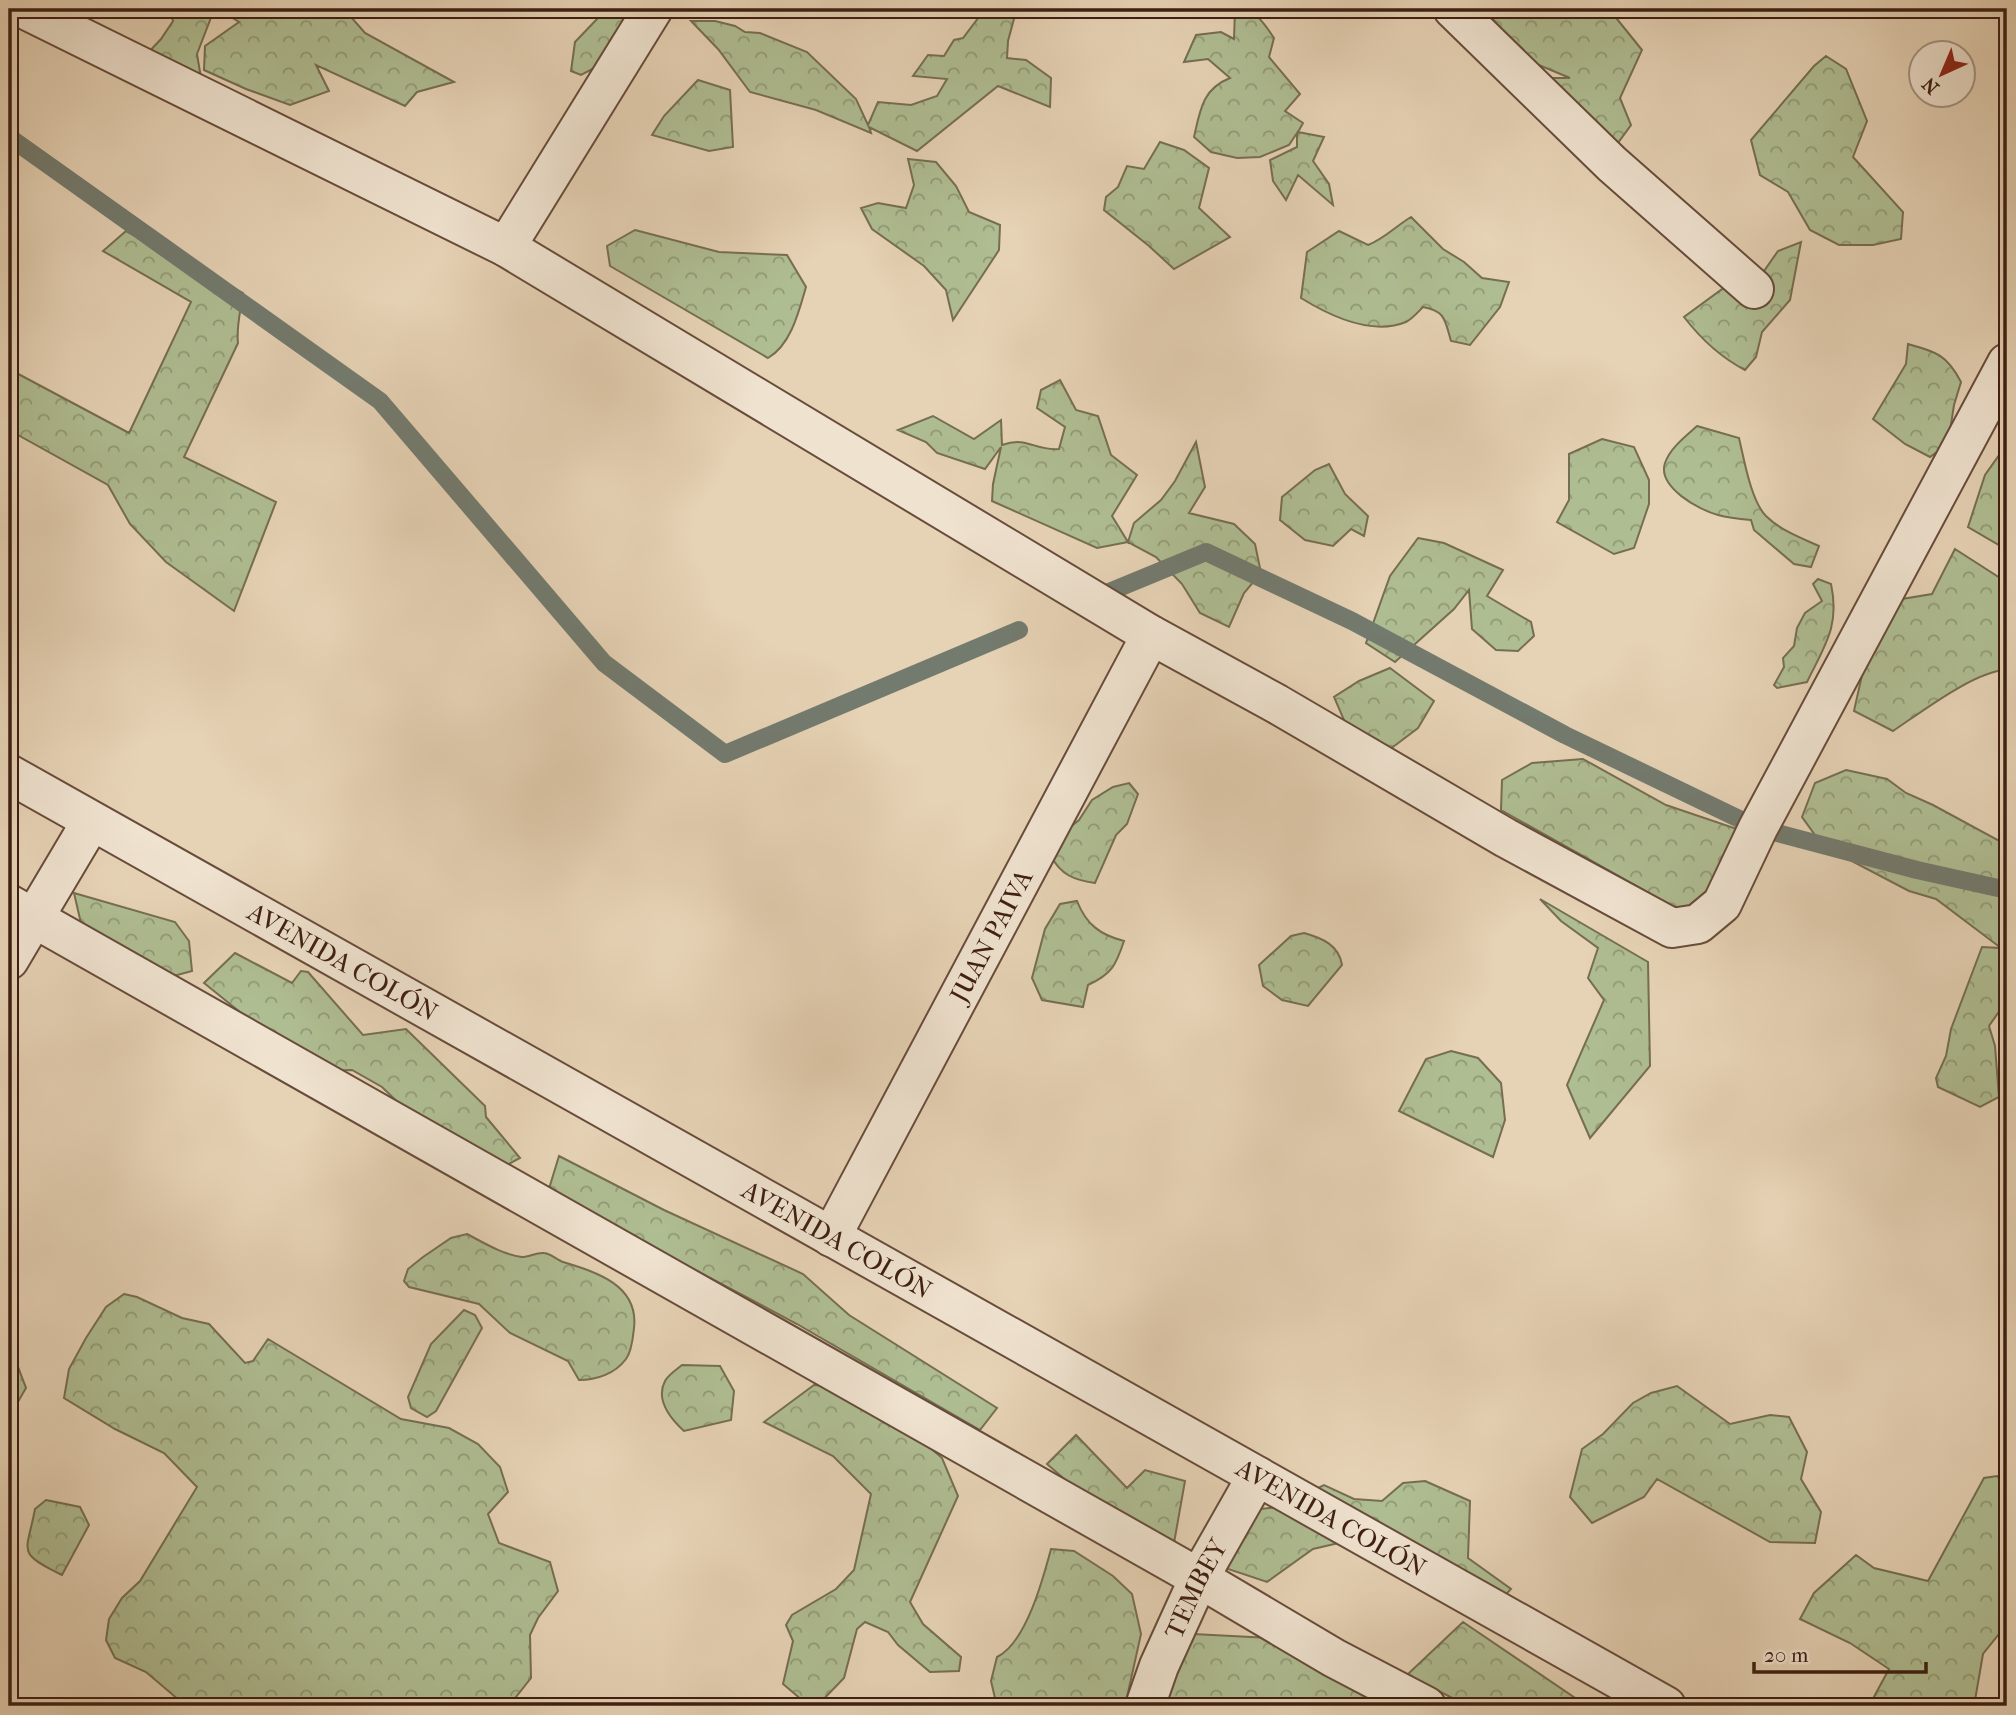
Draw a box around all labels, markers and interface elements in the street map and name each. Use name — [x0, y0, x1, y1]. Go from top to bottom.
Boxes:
north arrow — [1908, 38, 1978, 108]
text: N — [1918, 72, 1944, 98]
street label: JUAN PAIVA — [943, 863, 1040, 1010]
street label: AVENIDA COLÓN — [241, 896, 443, 1028]
street label: AVENIDA COLÓN — [735, 1174, 937, 1306]
street label: AVENIDA COLÓN — [1230, 1452, 1432, 1584]
street label: TEMBEY — [1159, 1532, 1235, 1644]
scale bar — [1754, 1631, 1925, 1675]
text: 20 m — [1764, 1643, 1809, 1667]

